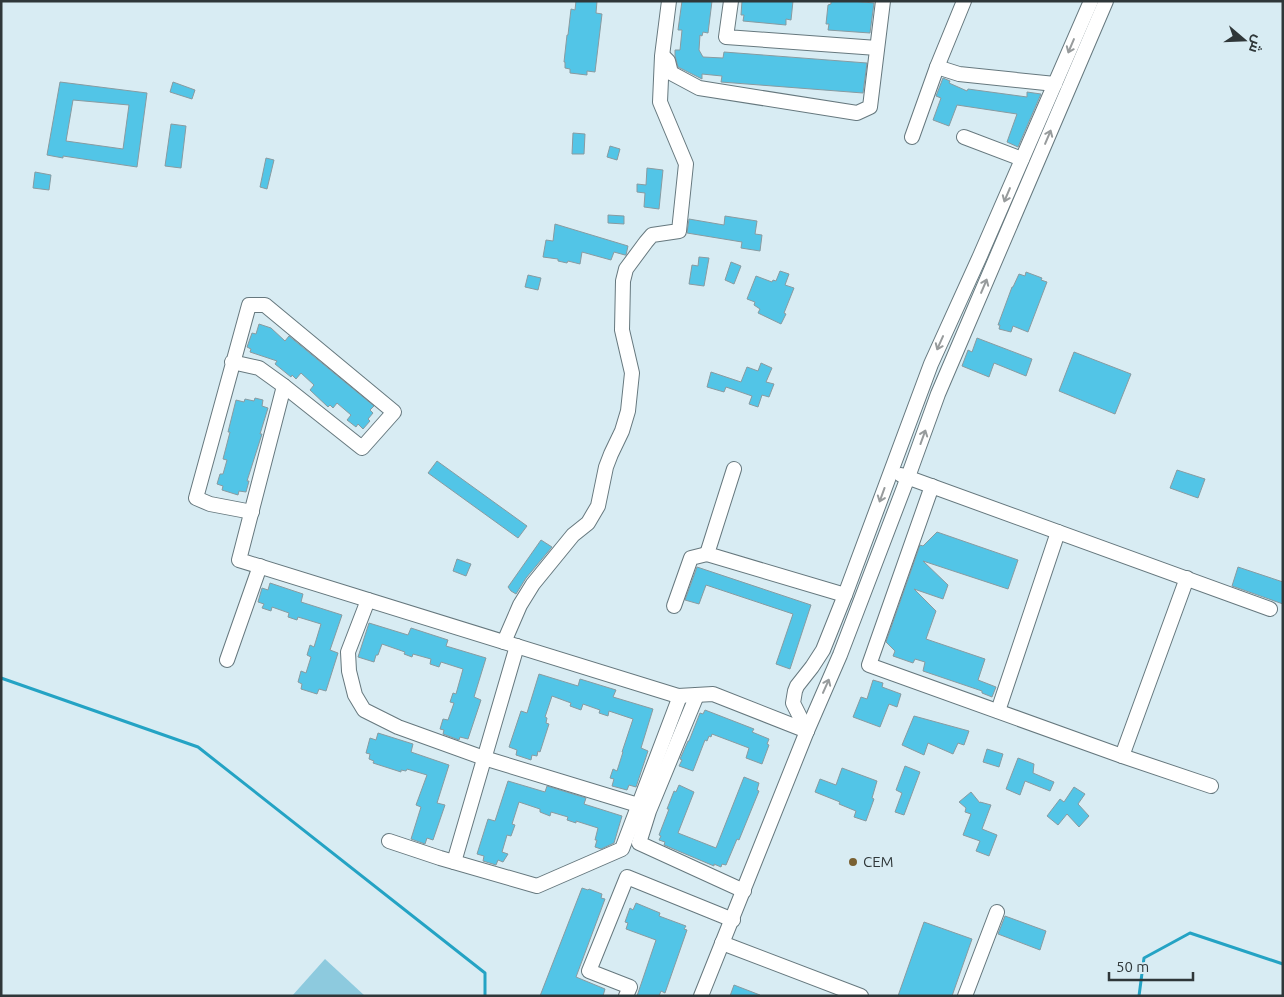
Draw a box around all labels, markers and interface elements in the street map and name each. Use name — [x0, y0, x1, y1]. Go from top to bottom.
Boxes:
north arrow — [1219, 15, 1269, 65]
text: ش — [1245, 33, 1267, 55]
one-way arrow — [1066, 38, 1076, 53]
one-way arrow — [1043, 130, 1053, 145]
one-way arrow — [1001, 187, 1011, 202]
one-way arrow — [980, 279, 989, 295]
one-way arrow — [935, 335, 945, 350]
one-way arrow — [919, 430, 928, 445]
one-way arrow — [877, 487, 886, 502]
one-way arrow — [822, 679, 832, 694]
place label: CEM — [863, 853, 894, 870]
marker: CEM — [847, 856, 859, 868]
scale bar — [1109, 950, 1193, 982]
text: 50 m — [1116, 958, 1149, 975]

